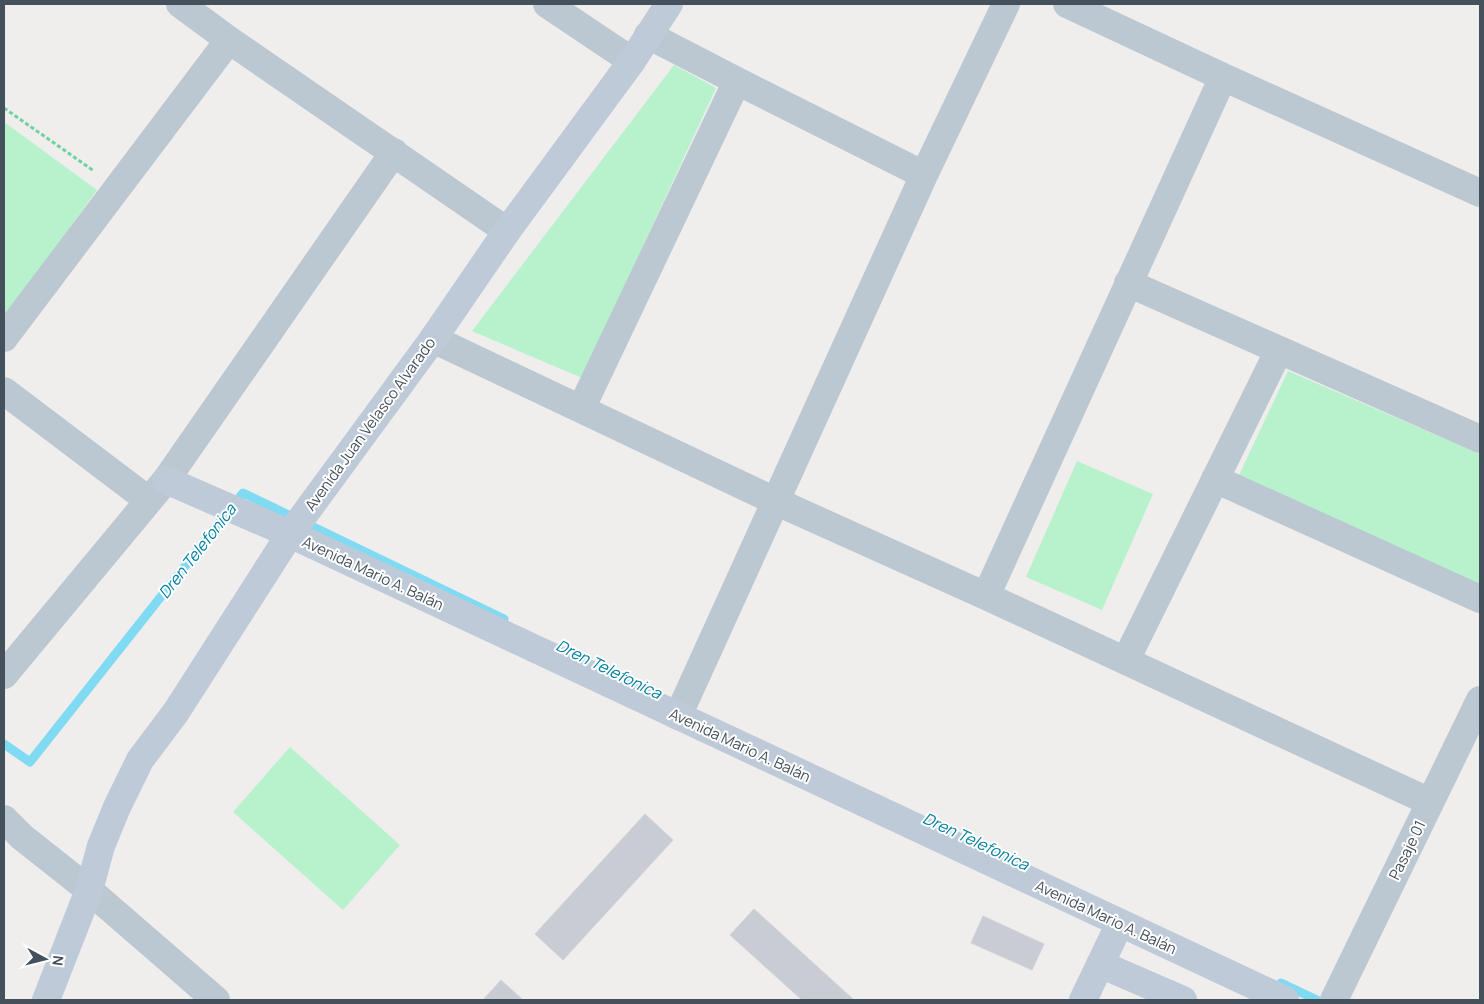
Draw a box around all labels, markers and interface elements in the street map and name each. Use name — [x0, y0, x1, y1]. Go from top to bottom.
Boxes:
street label: Avenida Juan Velasco Alvarado — [300, 333, 440, 515]
water label: Dren Telefonica — [153, 498, 242, 603]
street label: Avenida Mario A. Balán — [299, 531, 447, 615]
water label: Dren Telefonica — [553, 634, 666, 704]
street label: Avenida Mario A. Balán — [666, 703, 814, 787]
water label: Dren Telefonica — [919, 807, 1034, 876]
street label: Pasaje 01 — [1384, 817, 1430, 883]
street label: Avenida Mario A. Balán — [1032, 875, 1180, 959]
north arrow — [20, 934, 70, 984]
text: N — [48, 954, 68, 967]

